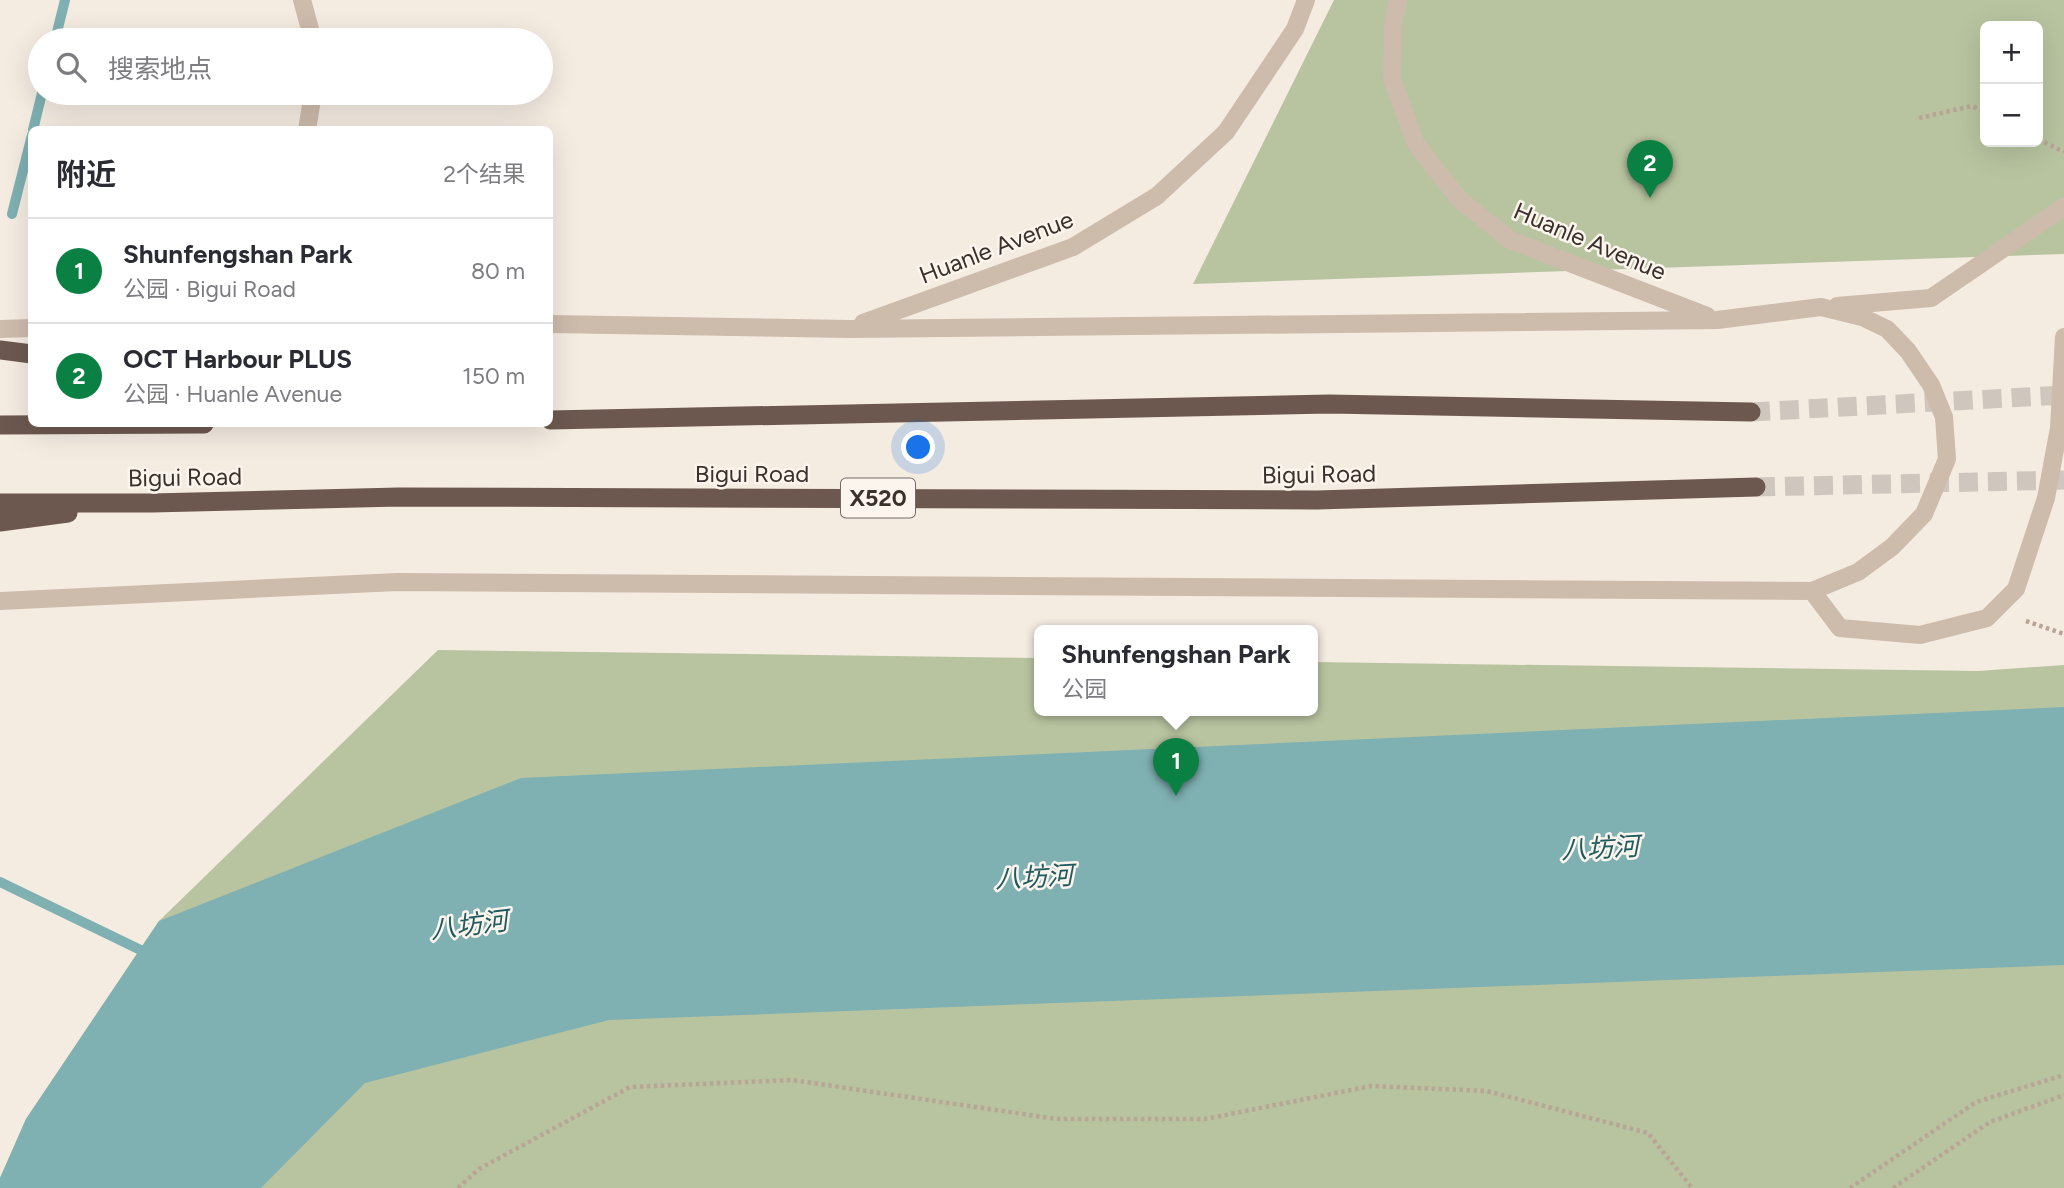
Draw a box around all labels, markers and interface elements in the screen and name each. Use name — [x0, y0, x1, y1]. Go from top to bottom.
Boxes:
map controls — [1980, 21, 2043, 147]
button: + — [1980, 21, 2043, 84]
search box — [28, 28, 553, 105]
icon: search — [52, 48, 90, 86]
text: 搜索地点 — [108, 53, 212, 85]
button: − — [1980, 84, 2043, 147]
pin: 2 — [1627, 140, 1673, 198]
text: 附近 — [56, 156, 116, 193]
text: 2个结果 — [443, 160, 525, 188]
street label: Huanle Avenue — [1510, 196, 1670, 286]
street label: Huanle Avenue — [915, 204, 1077, 290]
text: Shunfengshan Park — [123, 238, 353, 270]
text: 1 — [74, 257, 84, 285]
text: 80 m — [471, 257, 525, 285]
text: 公园 · Bigui Road — [123, 275, 296, 303]
text: OCT Harbour PLUS — [123, 343, 352, 375]
text: 2 — [72, 362, 86, 390]
text: 150 m — [462, 362, 525, 390]
text: 公园 · Huanle Avenue — [123, 380, 342, 408]
your location — [901, 430, 935, 464]
street label: Bigui Road — [695, 459, 809, 488]
street label: Bigui Road — [1262, 459, 1376, 489]
street label: Bigui Road — [128, 462, 242, 492]
road number: X520 — [841, 478, 915, 518]
popup — [1034, 625, 1318, 716]
text: Shunfengshan Park — [1061, 638, 1291, 670]
text: 公园 — [1061, 675, 1107, 703]
pin: 1 — [1153, 738, 1199, 796]
water label: 八坊河 — [1560, 830, 1645, 866]
water label: 八坊河 — [994, 859, 1079, 895]
water label: 八坊河 — [428, 904, 515, 946]

